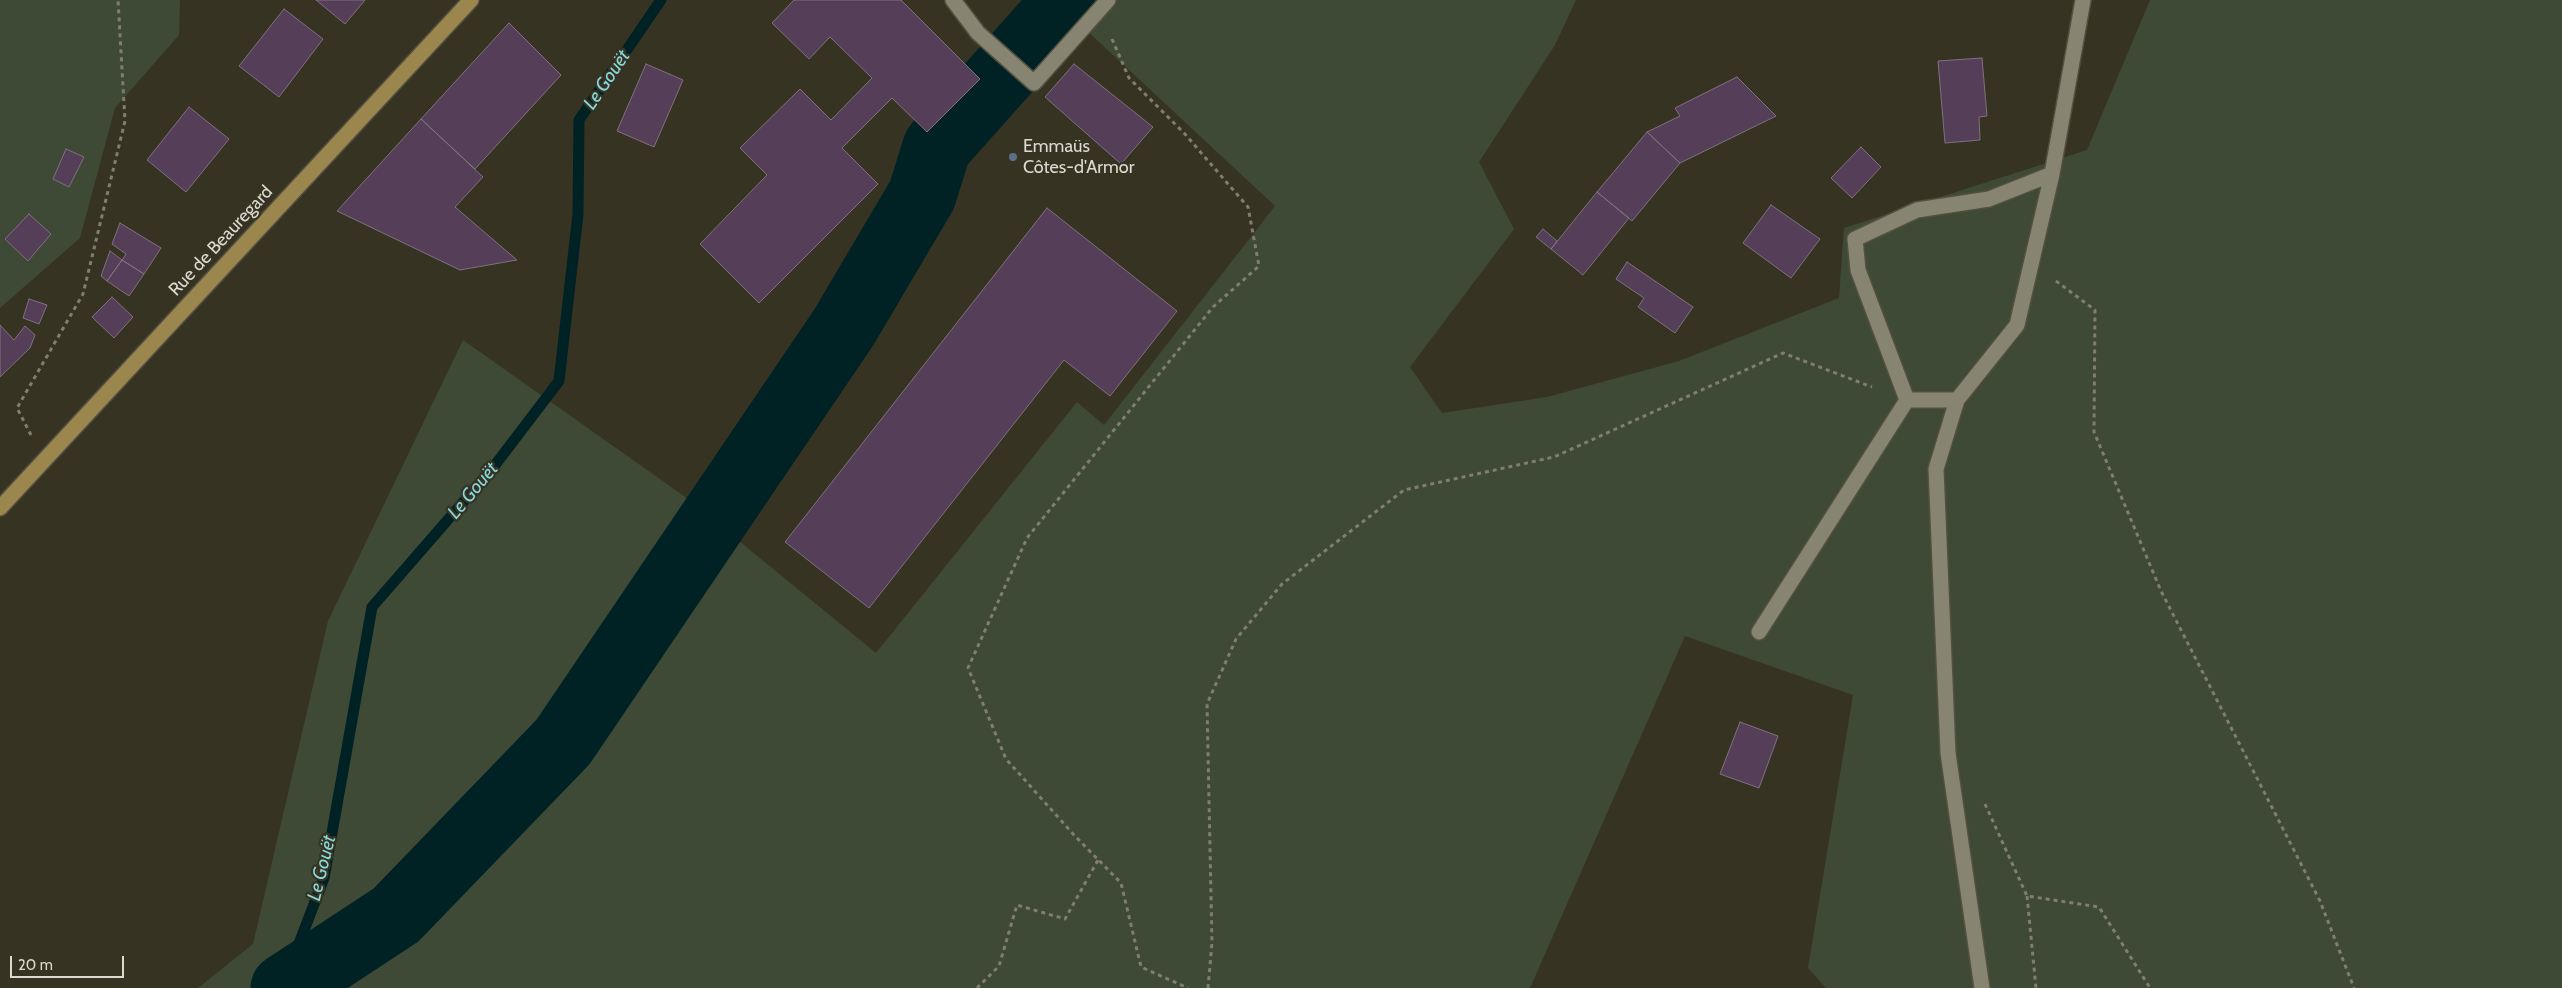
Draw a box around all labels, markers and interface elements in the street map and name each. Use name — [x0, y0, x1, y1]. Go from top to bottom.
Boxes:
water label: Le Gouët — [579, 46, 635, 114]
place label: Emmaüs Côtes-d'Armor — [1023, 136, 1134, 178]
marker: Emmaüs Côtes-d'Armor — [1007, 151, 1019, 163]
street label: Rue de Beauregard — [165, 182, 277, 300]
water label: Le Gouët — [443, 458, 503, 524]
water label: Le Gouët — [303, 833, 341, 903]
scale bar — [12, 946, 126, 978]
text: 20 m — [18, 956, 53, 974]

